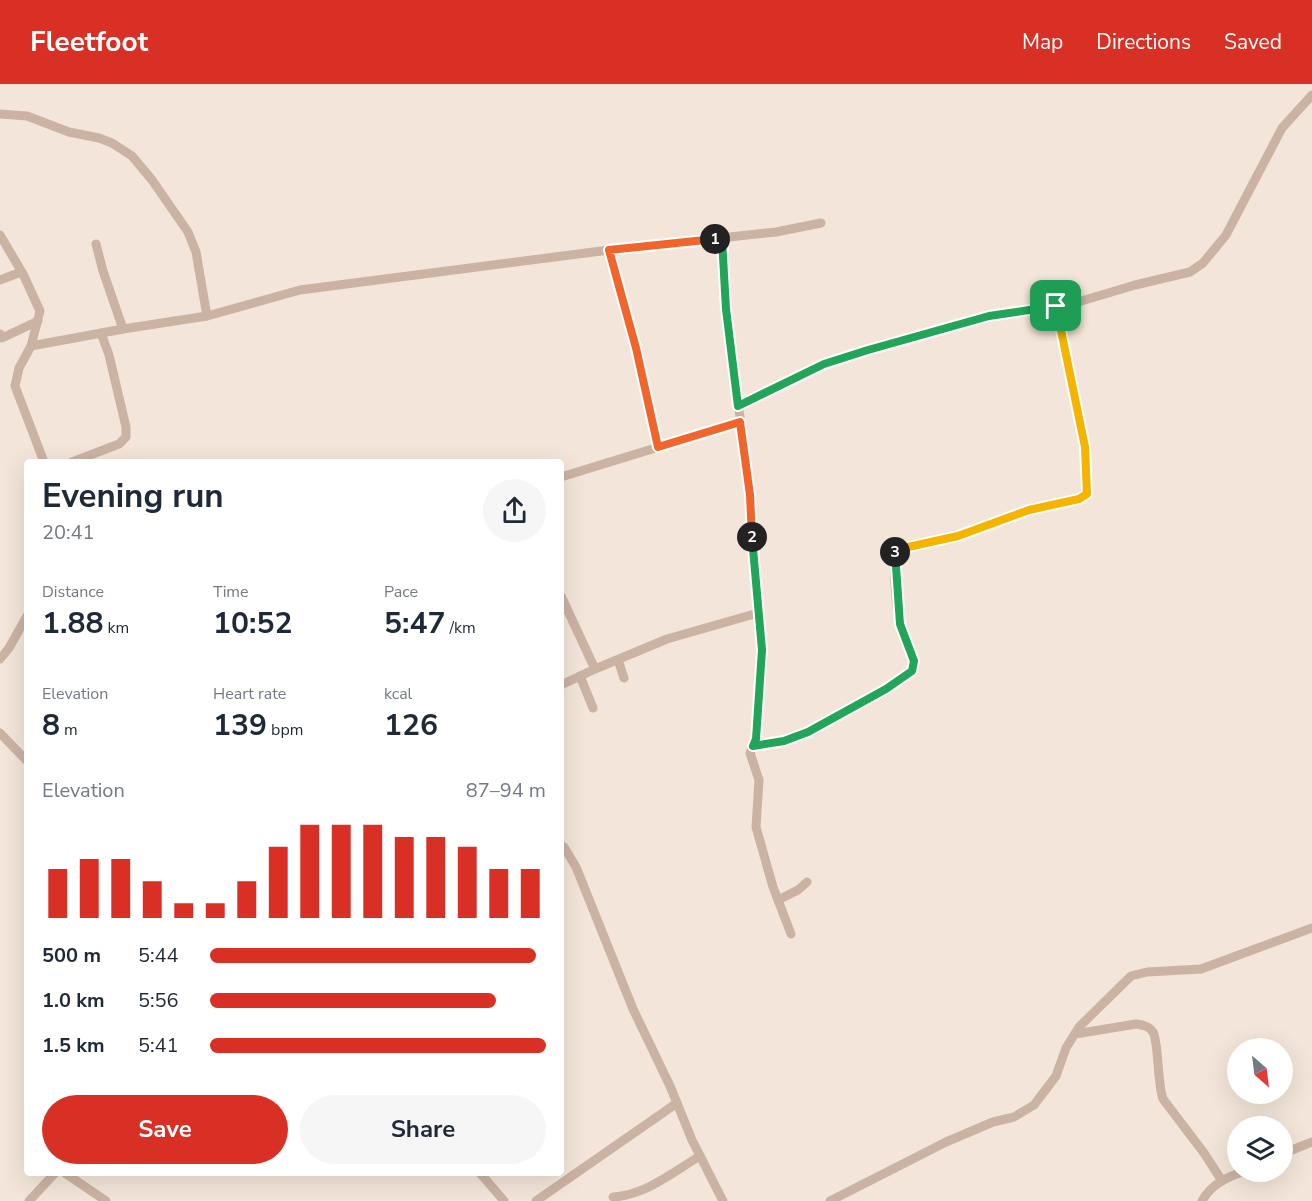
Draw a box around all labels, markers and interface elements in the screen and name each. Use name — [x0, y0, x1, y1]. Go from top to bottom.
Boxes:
text: Fleetfoot — [30, 23, 148, 61]
text: Map — [1022, 28, 1063, 56]
text: Directions — [1096, 28, 1191, 56]
text: Saved — [1224, 28, 1282, 56]
pin: 1 — [700, 224, 730, 254]
text: 1 — [710, 228, 720, 250]
pin — [1030, 280, 1081, 331]
icon: arrive — [1039, 289, 1072, 322]
text: Evening run — [42, 474, 224, 519]
button: share — [483, 479, 546, 542]
text: 20:41 — [42, 519, 95, 546]
pin: 2 — [737, 522, 767, 552]
text: 2 — [747, 526, 757, 548]
pin: 3 — [880, 537, 910, 567]
text: 3 — [890, 541, 900, 563]
text: Distance — [42, 581, 104, 603]
text: Time — [213, 581, 249, 603]
text: Pace — [384, 581, 418, 603]
text: 1.88 — [42, 603, 103, 644]
text: 10:52 — [213, 603, 292, 644]
text: 5:47 — [384, 603, 445, 644]
text: km — [103, 617, 129, 639]
text: /km — [445, 617, 476, 639]
text: Elevation — [42, 683, 108, 705]
text: Heart rate — [213, 683, 286, 705]
text: kcal — [384, 683, 412, 705]
text: 8 — [42, 705, 60, 746]
text: 139 — [213, 705, 267, 746]
text: 126 — [384, 705, 438, 746]
text: m — [60, 719, 78, 741]
text: bpm — [267, 719, 303, 741]
text: Elevation — [42, 777, 125, 804]
text: 87–94 m — [466, 777, 546, 804]
text: 500 m — [42, 942, 101, 969]
text: 5:44 — [138, 942, 179, 969]
text: 1.0 km — [42, 987, 105, 1014]
text: 5:56 — [138, 987, 179, 1014]
text: 1.5 km — [42, 1032, 105, 1059]
text: 5:41 — [138, 1032, 179, 1059]
north arrow — [1227, 1038, 1293, 1104]
map controls — [1227, 1038, 1293, 1182]
button: Save — [42, 1095, 288, 1164]
button: Share — [300, 1095, 546, 1164]
button: layers — [1227, 1116, 1293, 1182]

